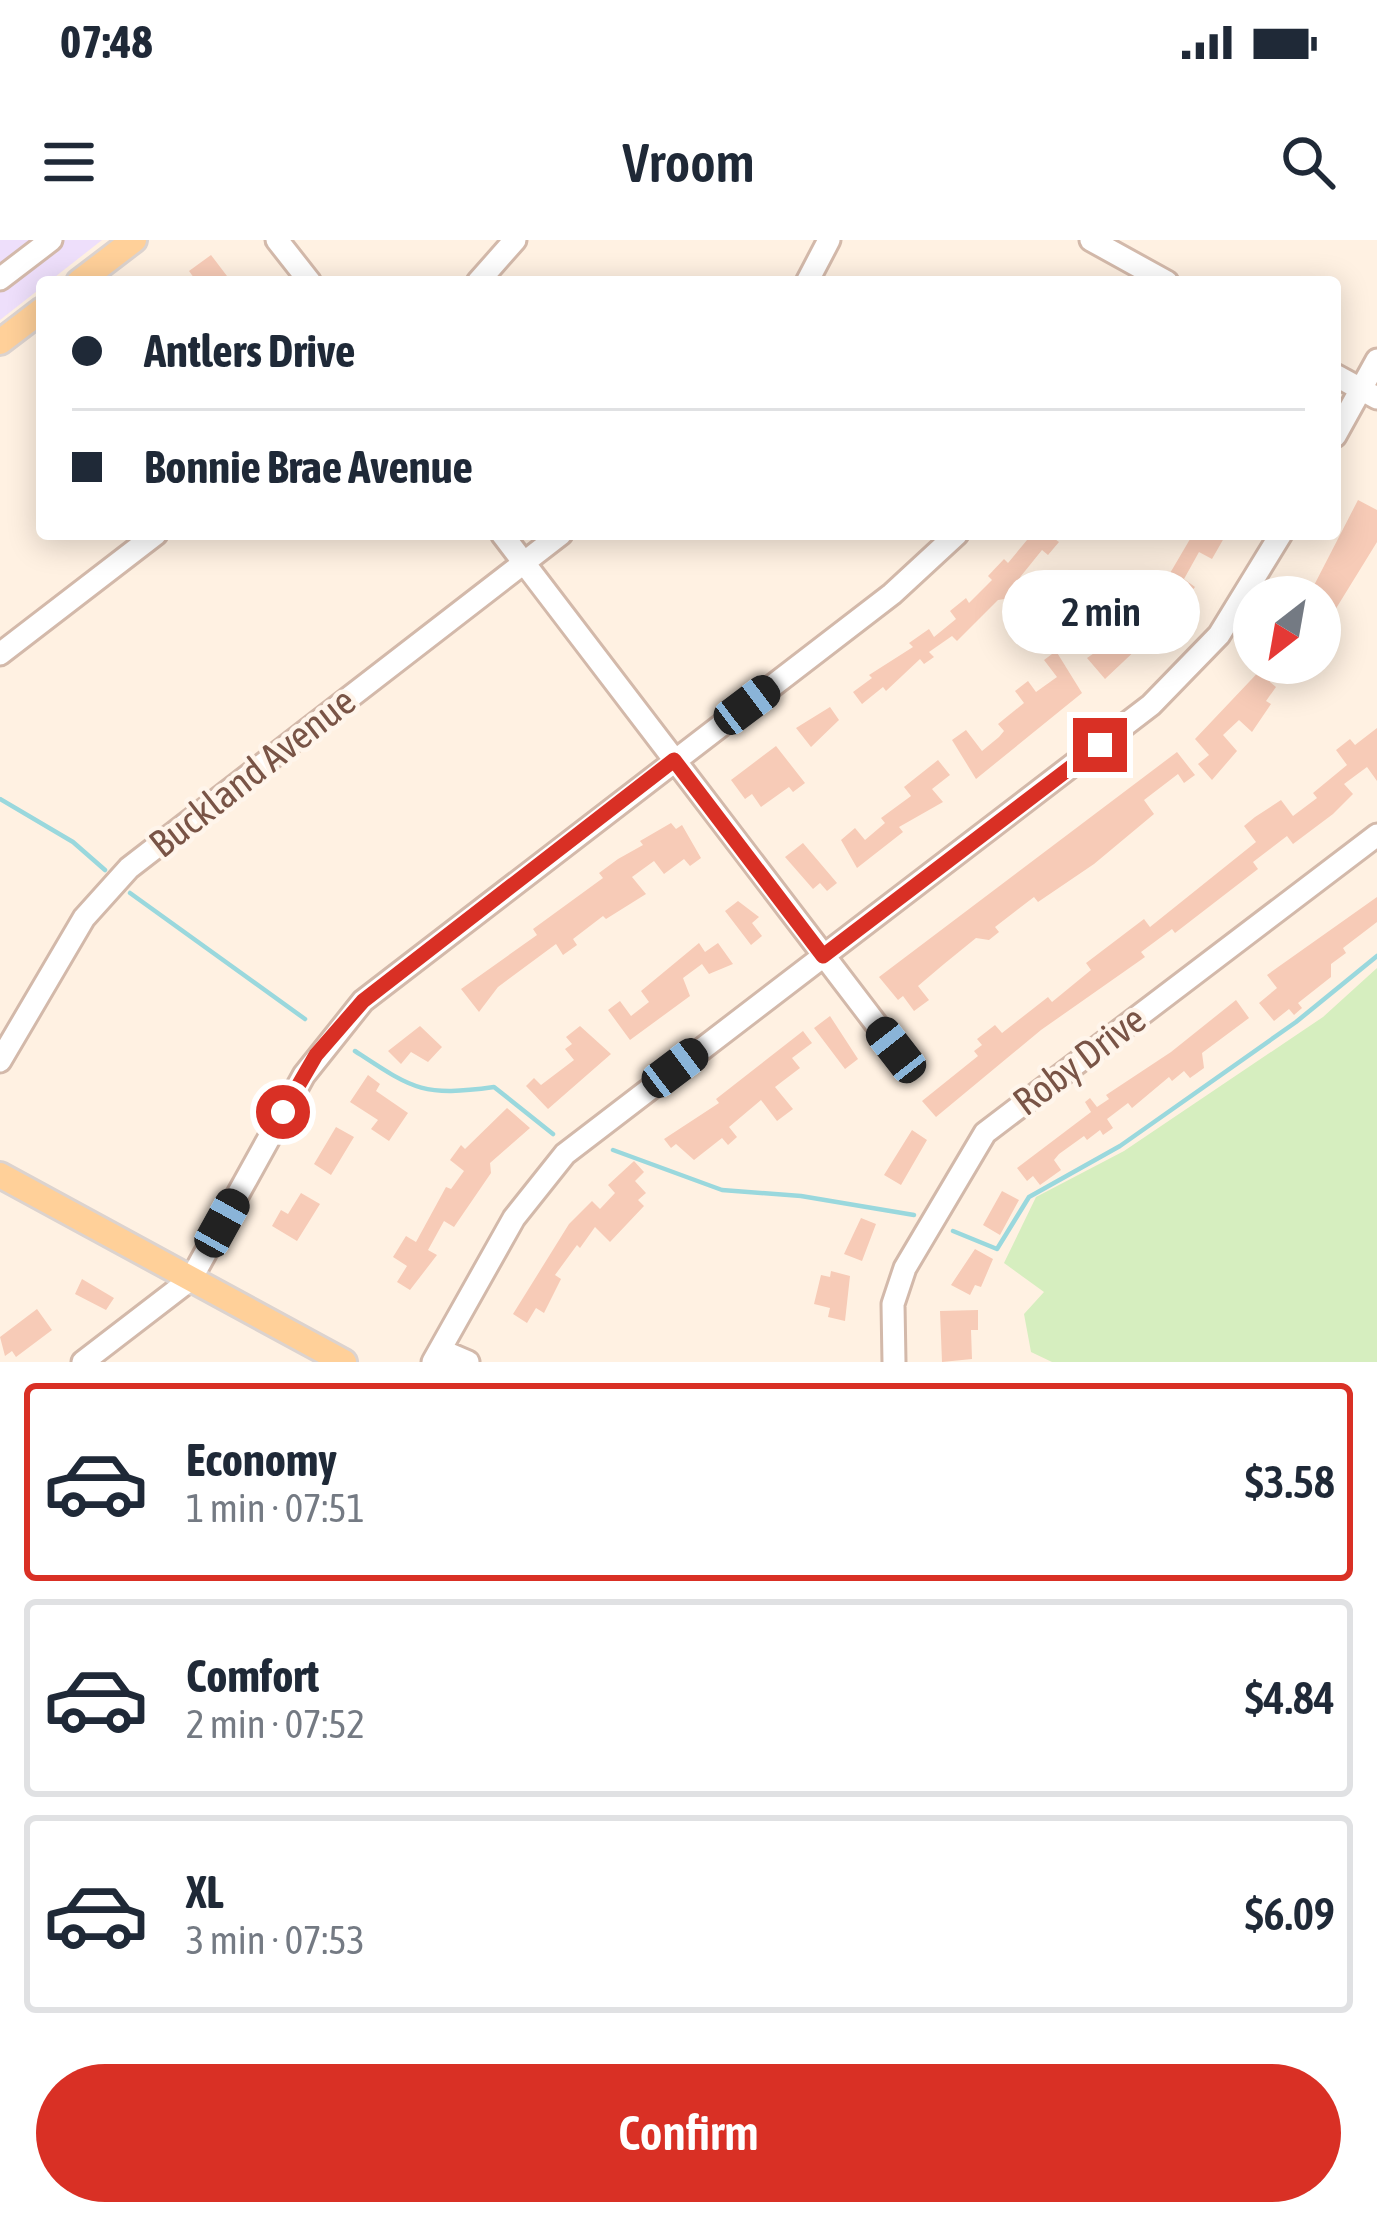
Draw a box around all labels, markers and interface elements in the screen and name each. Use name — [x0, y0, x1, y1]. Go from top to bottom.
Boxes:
text: 07:48 — [60, 16, 153, 68]
icon: menu — [36, 129, 102, 195]
icon: search — [1275, 129, 1341, 195]
text: Vroom — [622, 132, 755, 193]
text: Antlers Drive — [144, 325, 355, 377]
text: Bonnie Brae Avenue — [144, 441, 473, 493]
callout: 2 min — [1001, 571, 1199, 655]
north arrow — [1233, 576, 1341, 684]
map controls — [1233, 576, 1341, 684]
text: 2 min — [1061, 590, 1141, 634]
car — [707, 669, 787, 741]
street label: Buckland Avenue — [141, 678, 363, 866]
route end — [1073, 718, 1127, 772]
street label: Roby Drive — [1005, 996, 1153, 1124]
car — [860, 1011, 932, 1089]
car — [635, 1032, 715, 1104]
route start — [256, 1085, 310, 1139]
car — [189, 1183, 255, 1263]
icon: car — [42, 1428, 150, 1536]
text: Economy — [186, 1434, 337, 1486]
text: $3.58 — [1245, 1456, 1335, 1508]
text: 1 min · 07:51 — [186, 1486, 365, 1530]
icon: car — [42, 1644, 150, 1752]
text: Comfort — [186, 1650, 319, 1702]
text: $4.84 — [1245, 1672, 1335, 1724]
text: 2 min · 07:52 — [186, 1702, 365, 1746]
icon: car — [42, 1860, 150, 1968]
text: XL — [186, 1866, 224, 1918]
text: $6.09 — [1245, 1888, 1335, 1940]
text: 3 min · 07:53 — [186, 1918, 365, 1962]
button: Confirm — [36, 2064, 1341, 2202]

